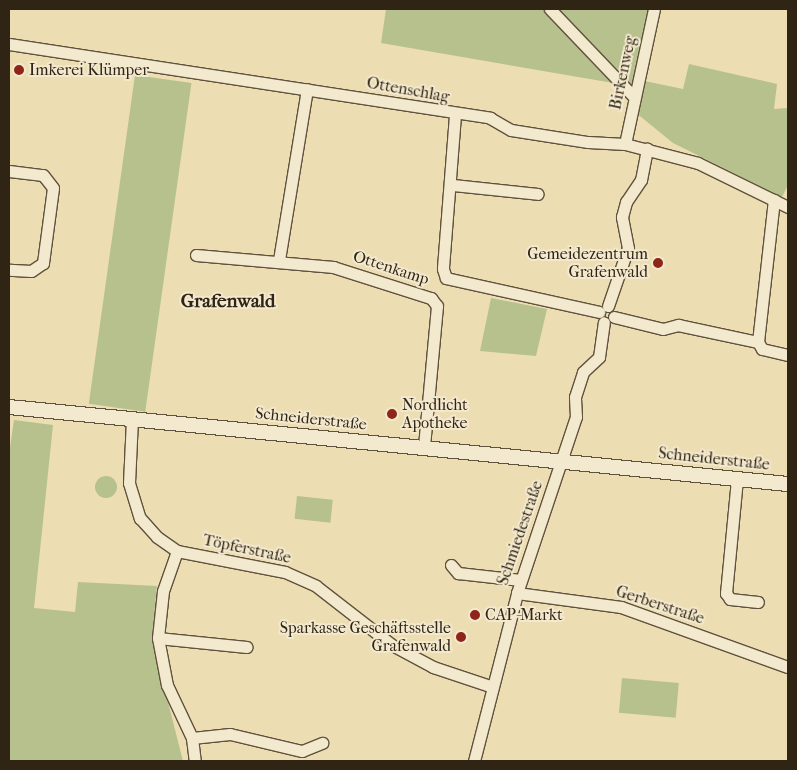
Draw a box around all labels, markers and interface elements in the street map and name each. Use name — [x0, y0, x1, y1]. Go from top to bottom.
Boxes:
street label: Birkenweg — [606, 34, 640, 112]
place label: Imkerei Klümper — [29, 60, 149, 80]
marker: Imkerei Klümper — [13, 64, 25, 76]
street label: Ottenschlag — [365, 73, 451, 107]
place label: Gemeidezentrum Grafenwald — [527, 244, 648, 282]
street label: Ottenkamp — [351, 247, 431, 289]
marker: Gemeidezentrum Grafenwald — [652, 257, 664, 269]
district label: Grafenwald — [181, 291, 275, 313]
place label: Nordlicht Apotheke — [402, 395, 468, 433]
street label: Schneiderstraße — [254, 404, 368, 434]
marker: Nordlicht Apotheke — [386, 408, 398, 420]
street label: Schneiderstraße — [657, 444, 771, 474]
street label: Schmiedestraße — [493, 478, 547, 588]
street label: Töpferstraße — [201, 530, 293, 568]
street label: Gerberstraße — [613, 582, 707, 628]
place label: CAP-Markt — [485, 605, 563, 625]
marker: CAP-Markt — [469, 609, 481, 621]
place label: Sparkasse Geschäftsstelle Grafenwald — [280, 618, 451, 656]
marker: Sparkasse Geschäftsstelle Grafenwald — [455, 631, 467, 643]

